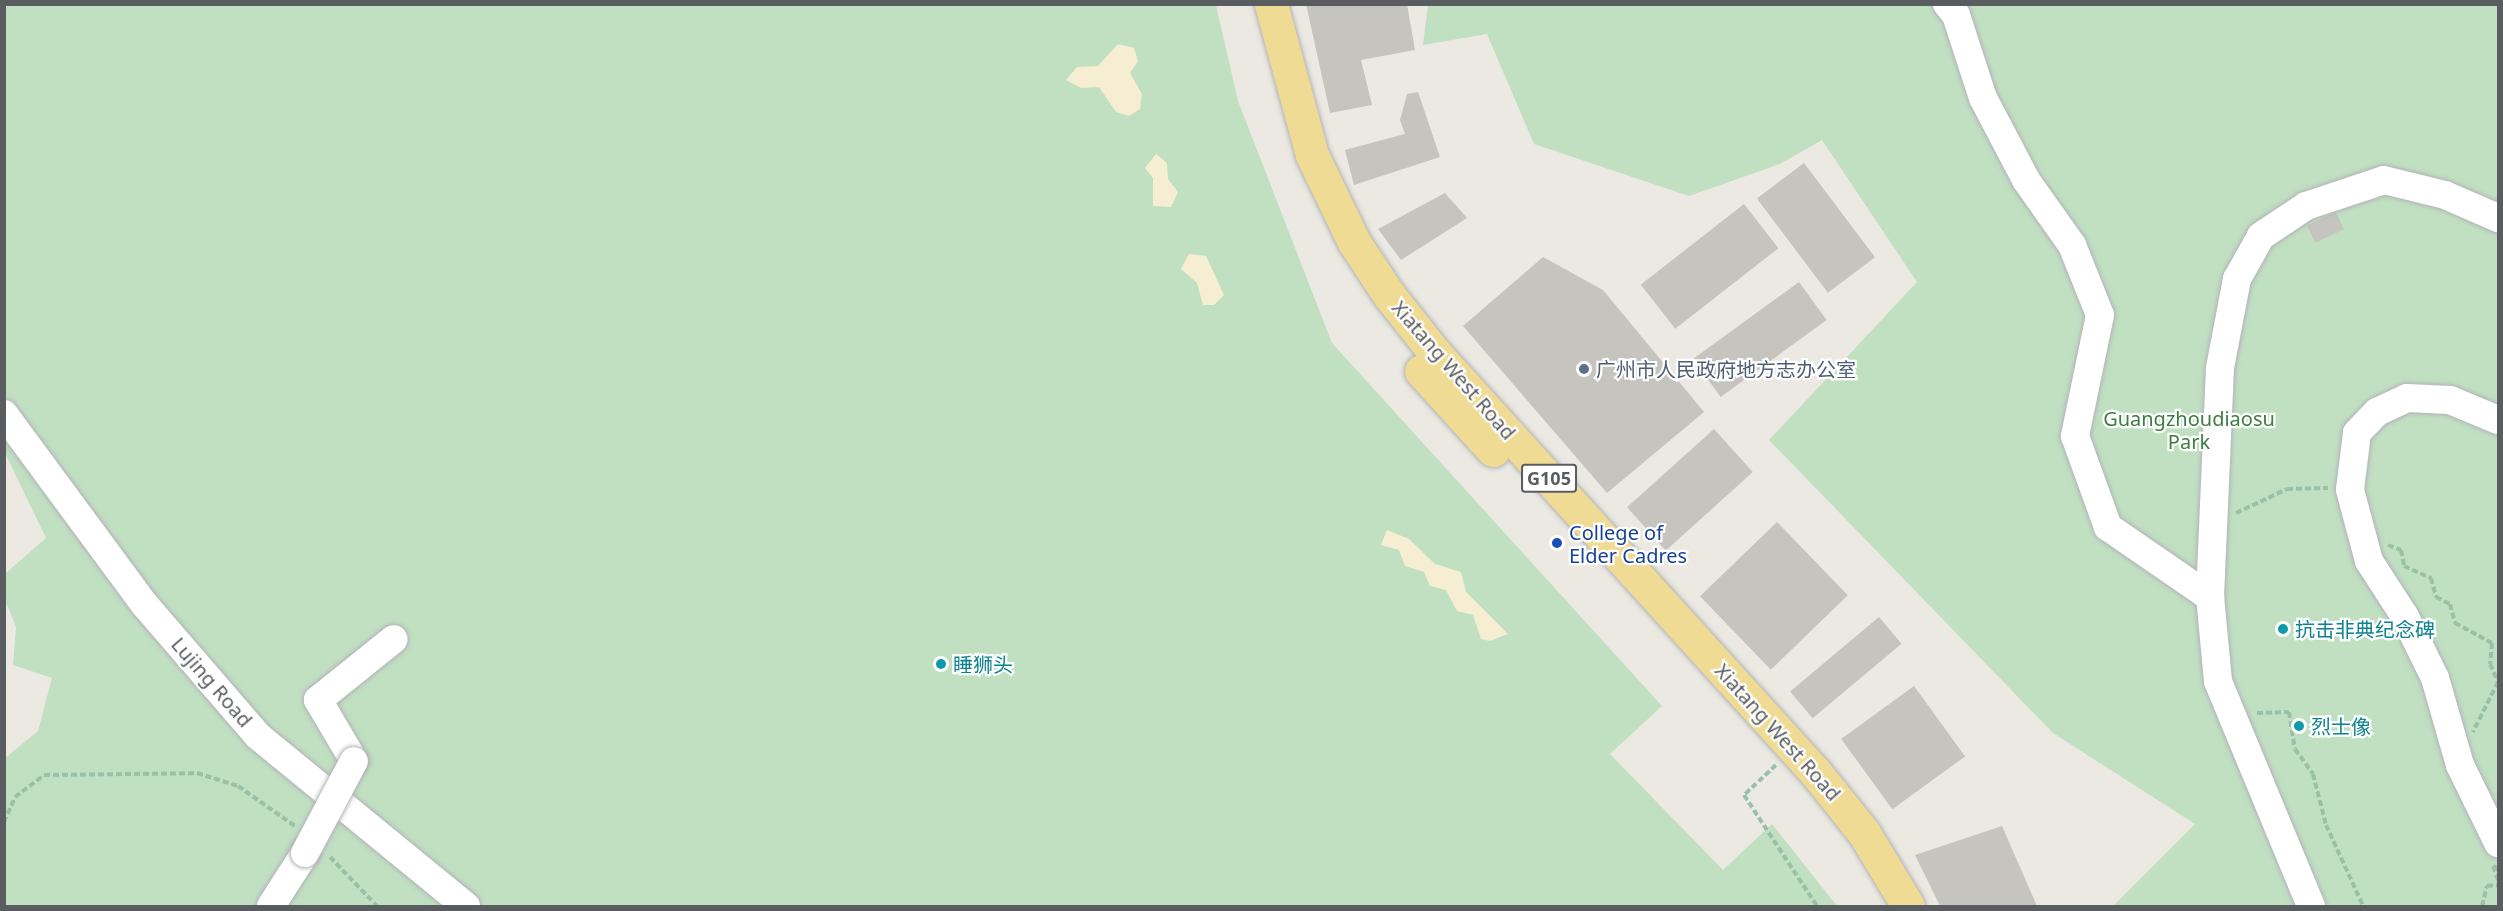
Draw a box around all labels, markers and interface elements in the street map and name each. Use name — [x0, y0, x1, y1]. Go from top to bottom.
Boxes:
street label: Xiatang West Road — [1387, 296, 1521, 444]
place label: 广州市人民政府地方志办公室 — [1596, 357, 1856, 381]
marker: 广州市人民政府地方志办公室 — [1577, 362, 1591, 376]
park label: Guangzhoudiaosu Park — [2103, 406, 2275, 453]
road number: G105 — [1520, 463, 1578, 493]
place label: College of Elder Cadres — [1569, 520, 1687, 567]
marker: College of Elder Cadres — [1550, 536, 1564, 550]
place label: 抗击非典纪念碑 — [2295, 617, 2435, 641]
marker: 抗击非典纪念碑 — [2276, 622, 2290, 636]
street label: Lujing Road — [167, 632, 257, 732]
place label: 睡狮头 — [953, 652, 1013, 676]
marker: 睡狮头 — [934, 657, 948, 671]
street label: Xiatang West Road — [1710, 659, 1846, 805]
place label: 烈士像 — [2311, 714, 2371, 738]
marker: 烈士像 — [2292, 719, 2306, 733]

